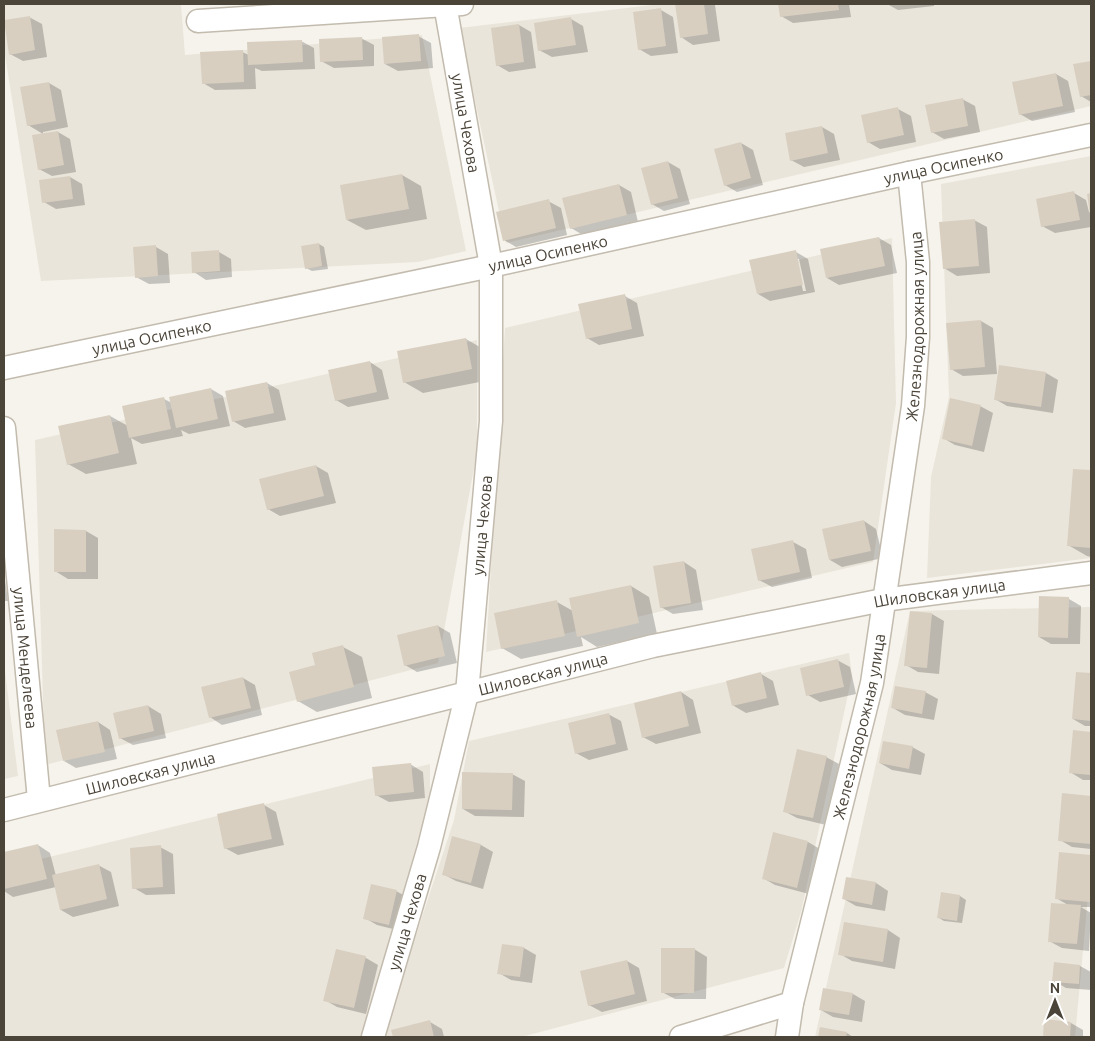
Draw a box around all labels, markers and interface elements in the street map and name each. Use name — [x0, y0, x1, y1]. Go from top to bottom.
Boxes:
street label: улица Чехова — [448, 72, 484, 174]
street label: улица Осипенко — [882, 145, 1005, 187]
street label: улица Осипенко — [487, 231, 609, 275]
street label: Железнодорожная улица — [902, 231, 927, 422]
street label: улица Осипенко — [90, 316, 213, 358]
street label: улица Чехова — [468, 474, 495, 576]
street label: Шиловская улица — [872, 575, 1007, 611]
street label: улица Менделеева — [10, 586, 41, 730]
street label: Железнодорожная улица — [829, 632, 888, 821]
street label: Шиловская улица — [477, 649, 610, 699]
street label: Шиловская улица — [84, 748, 217, 798]
street label: улица Чехова — [384, 871, 430, 973]
north arrow — [1030, 976, 1080, 1026]
text: N — [1050, 980, 1060, 996]

